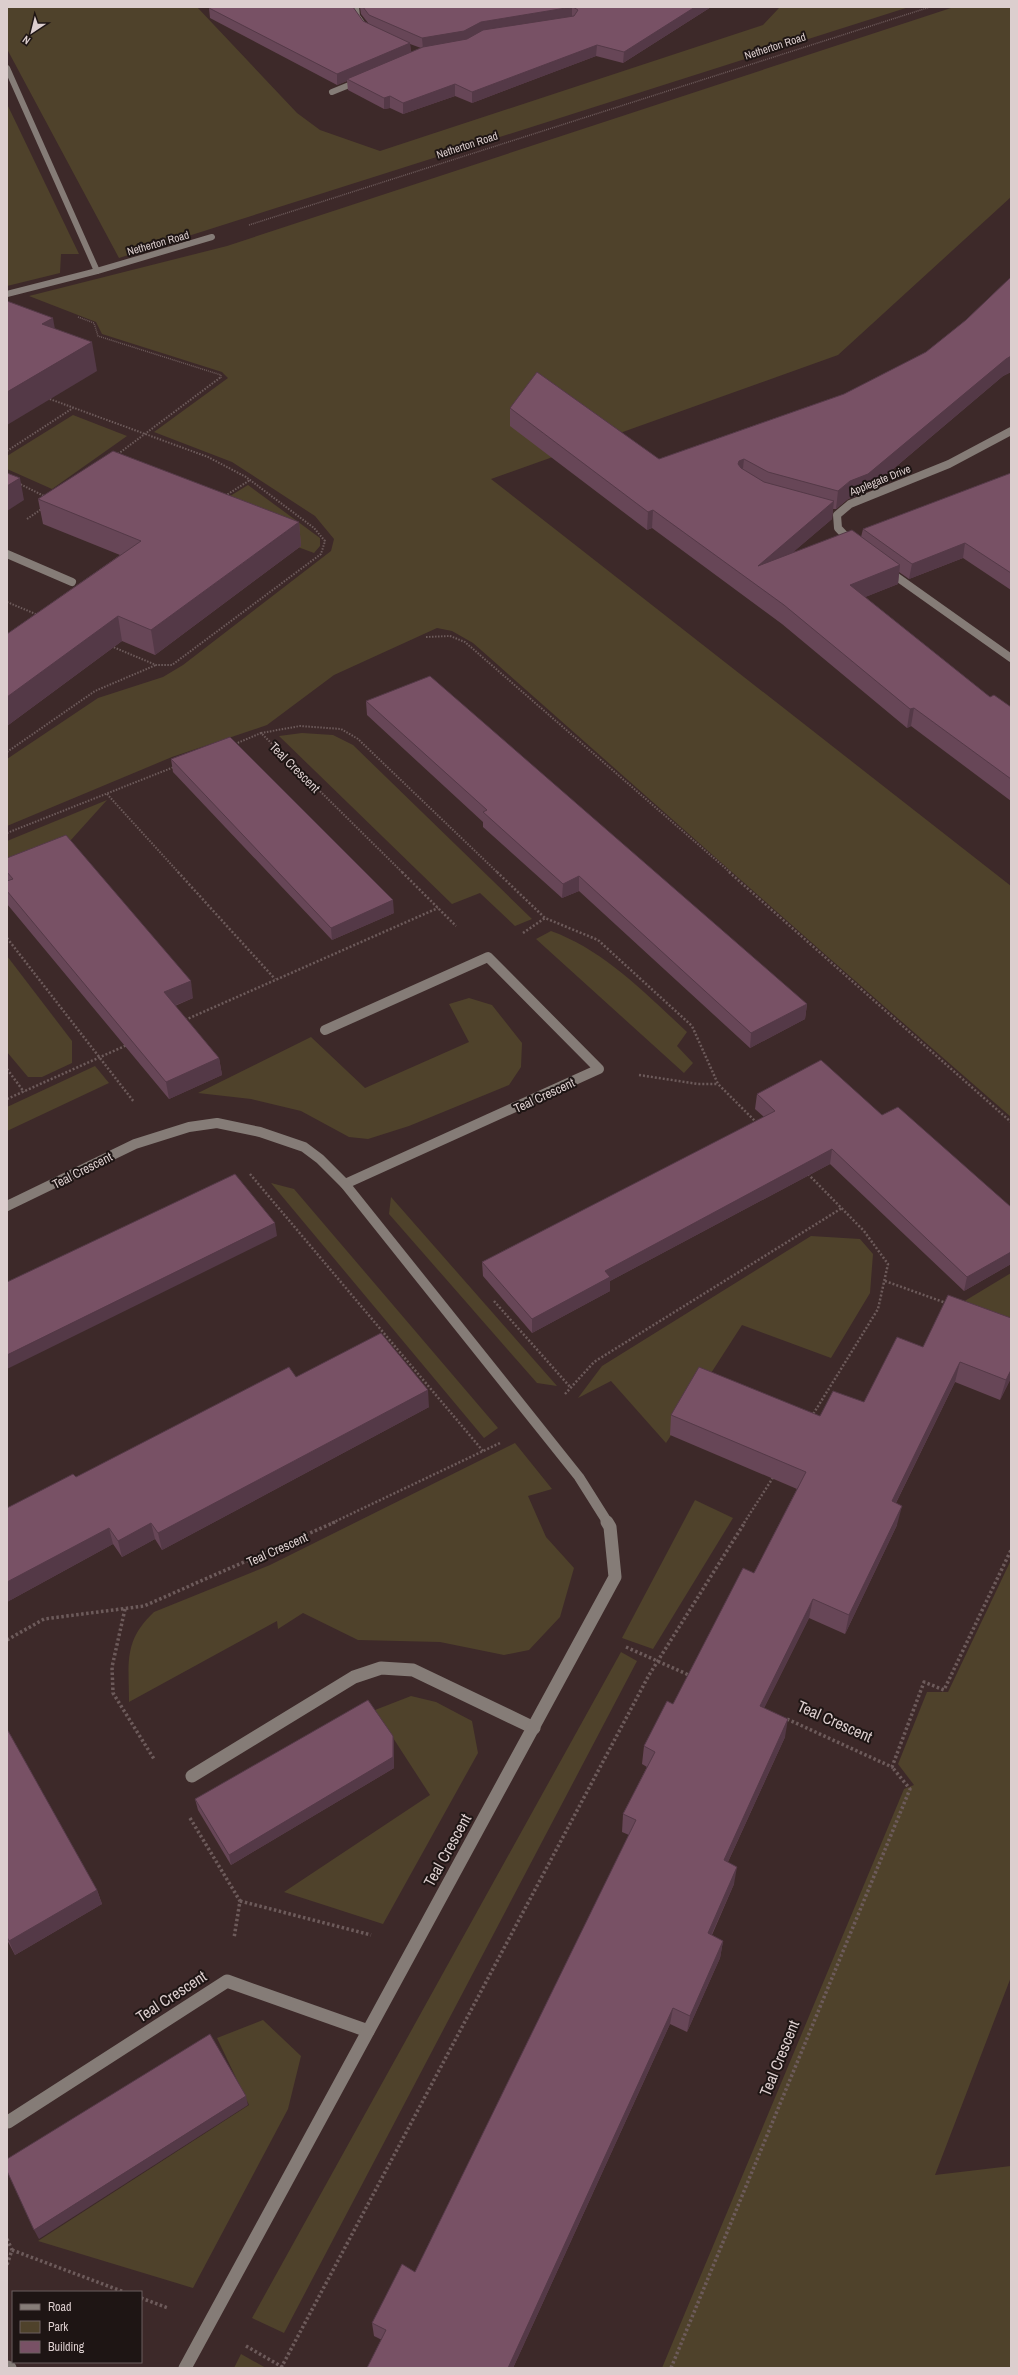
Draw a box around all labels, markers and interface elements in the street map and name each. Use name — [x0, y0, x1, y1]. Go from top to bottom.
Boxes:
north arrow — [12, 12, 52, 52]
street label: Netherton Road — [743, 30, 807, 62]
text: N — [20, 33, 33, 48]
street label: Netherton Road — [435, 129, 499, 161]
street label: Netherton Road — [125, 227, 191, 259]
street label: Applegate Drive — [846, 461, 913, 499]
street label: Teal Crescent — [266, 738, 324, 796]
street label: Teal Crescent — [511, 1074, 577, 1117]
street label: Teal Crescent — [49, 1148, 115, 1193]
street label: Teal Crescent — [244, 1528, 310, 1570]
street label: Teal Crescent — [794, 1695, 876, 1748]
street label: Teal Crescent — [418, 1809, 476, 1890]
street label: Teal Crescent — [131, 1965, 211, 2027]
street label: Teal Crescent — [754, 2016, 804, 2099]
legend — [12, 2291, 142, 2363]
text: Road — [48, 2299, 72, 2315]
text: Park — [48, 2319, 68, 2335]
text: Building — [48, 2339, 85, 2355]

